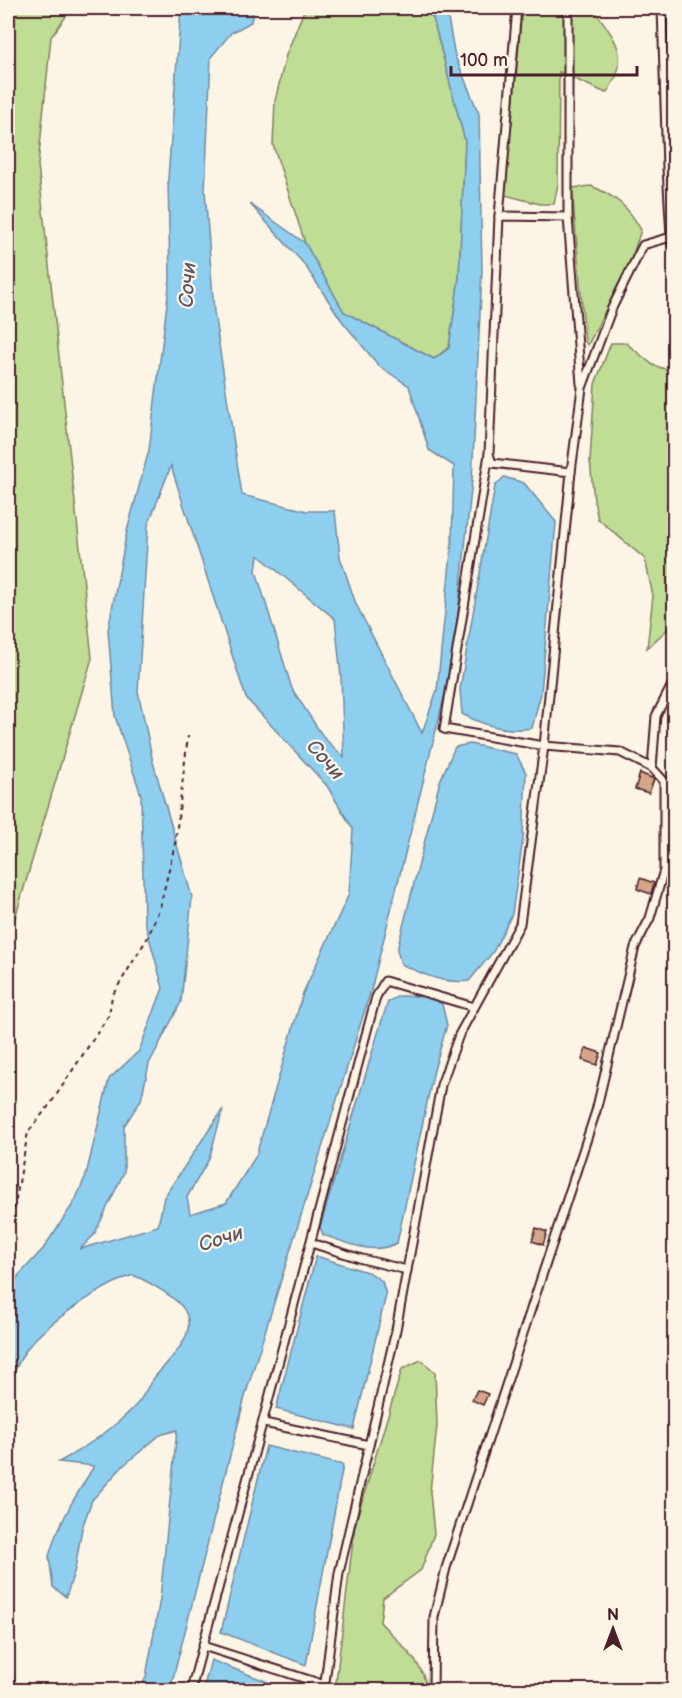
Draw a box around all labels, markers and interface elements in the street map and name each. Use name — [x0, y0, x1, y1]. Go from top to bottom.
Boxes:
scale bar — [451, 39, 637, 77]
text: 100 m — [460, 50, 508, 71]
water label: Сочи — [174, 261, 202, 309]
water label: Сочи — [301, 735, 349, 785]
water label: Сочи — [196, 1221, 246, 1257]
north arrow — [583, 1599, 643, 1659]
text: N — [607, 1606, 619, 1625]

